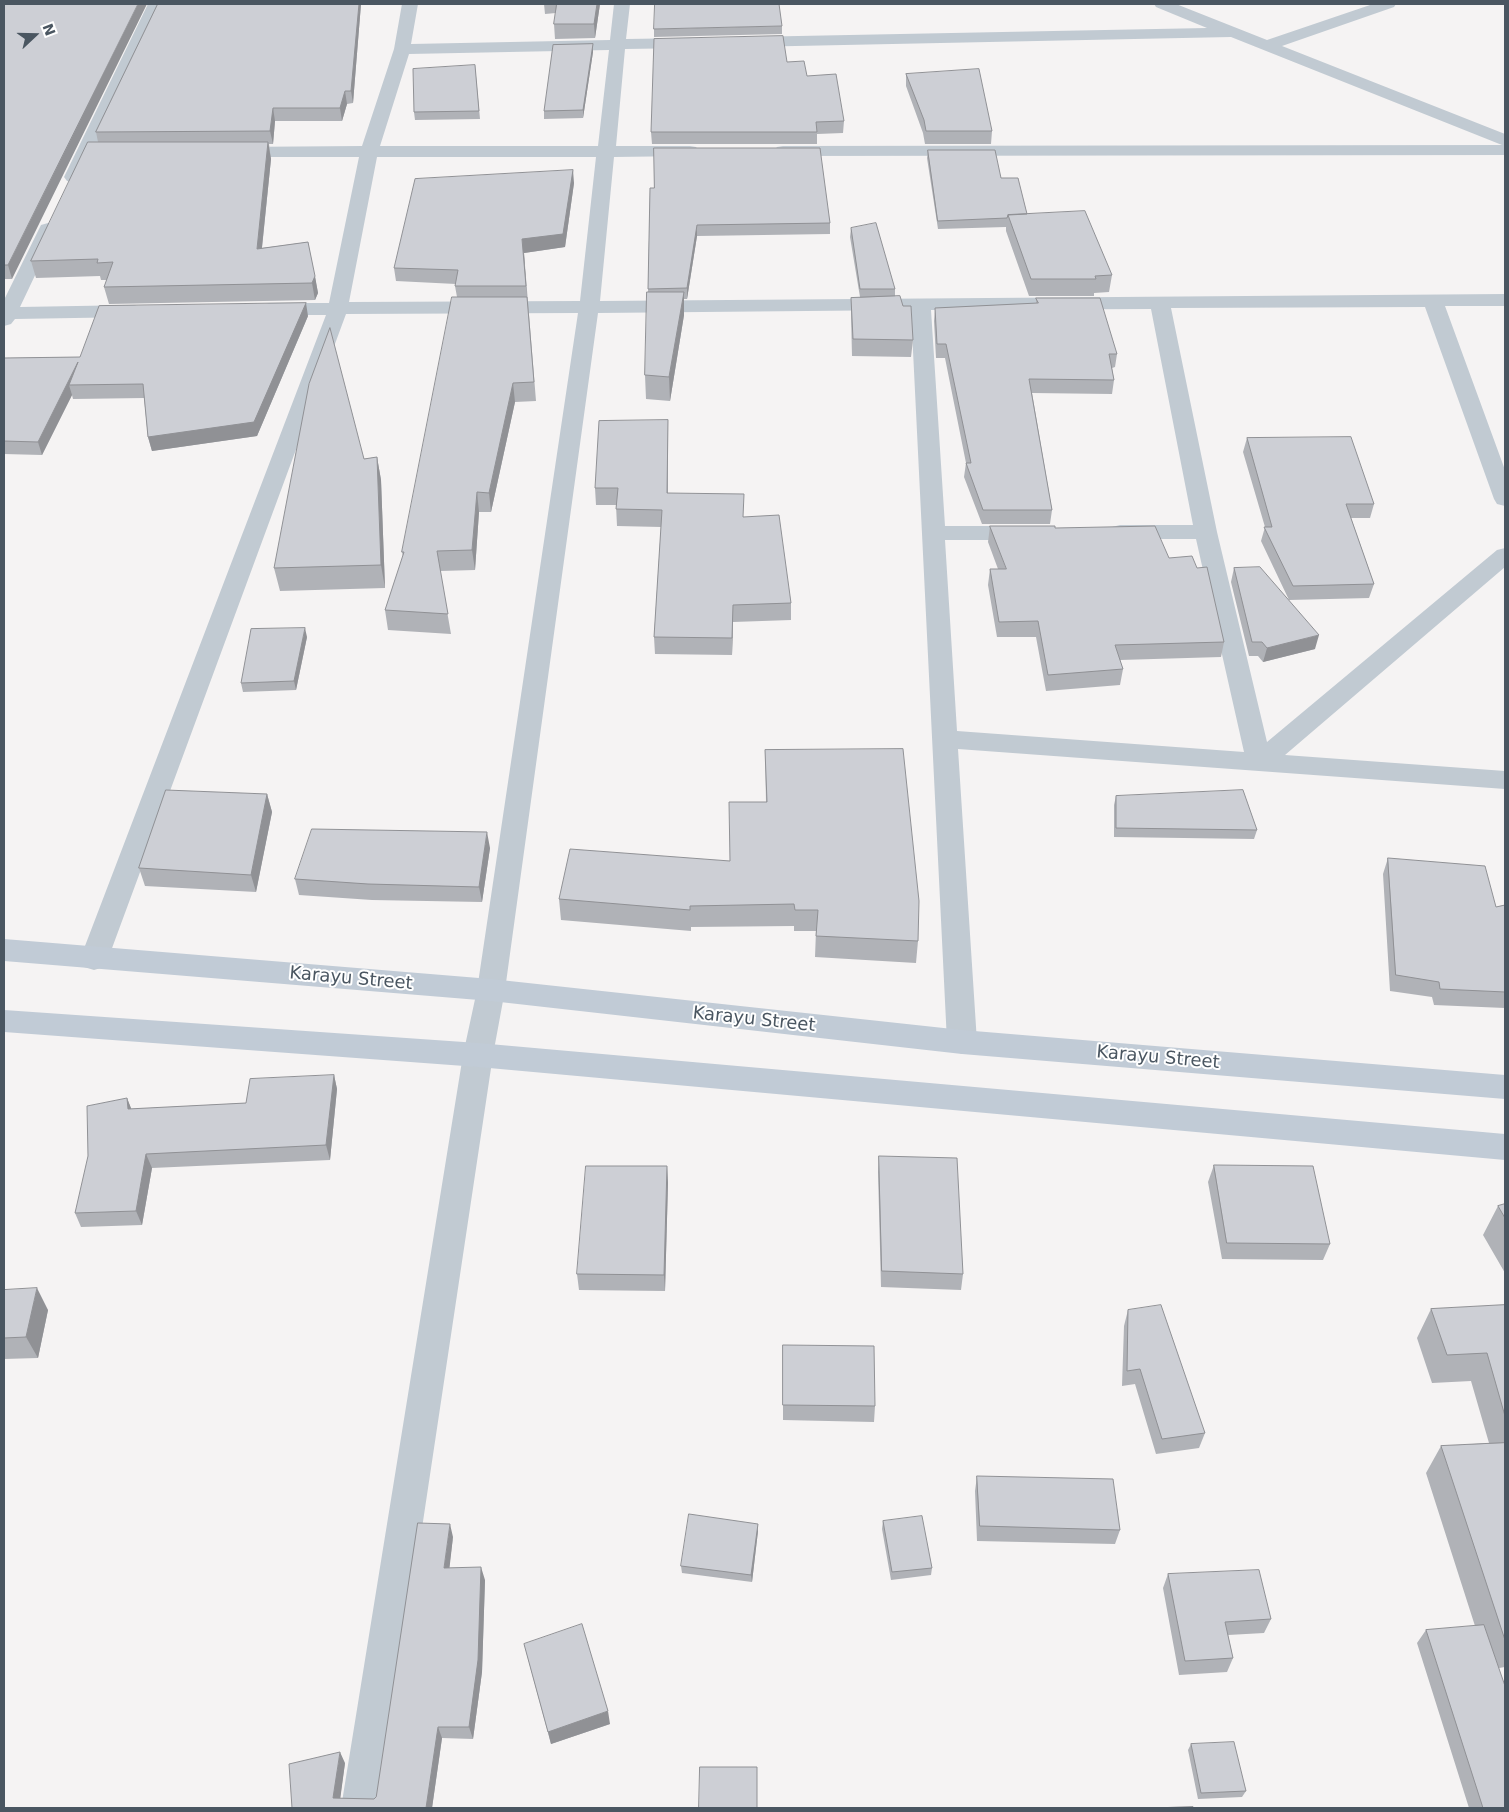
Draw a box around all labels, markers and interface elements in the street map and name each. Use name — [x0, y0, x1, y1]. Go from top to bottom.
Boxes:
north arrow — [10, 10, 60, 60]
text: N — [39, 21, 59, 38]
street label: Karayu Street — [289, 963, 413, 995]
street label: Karayu Street — [691, 1003, 817, 1037]
street label: Karayu Street — [1096, 1042, 1220, 1074]

